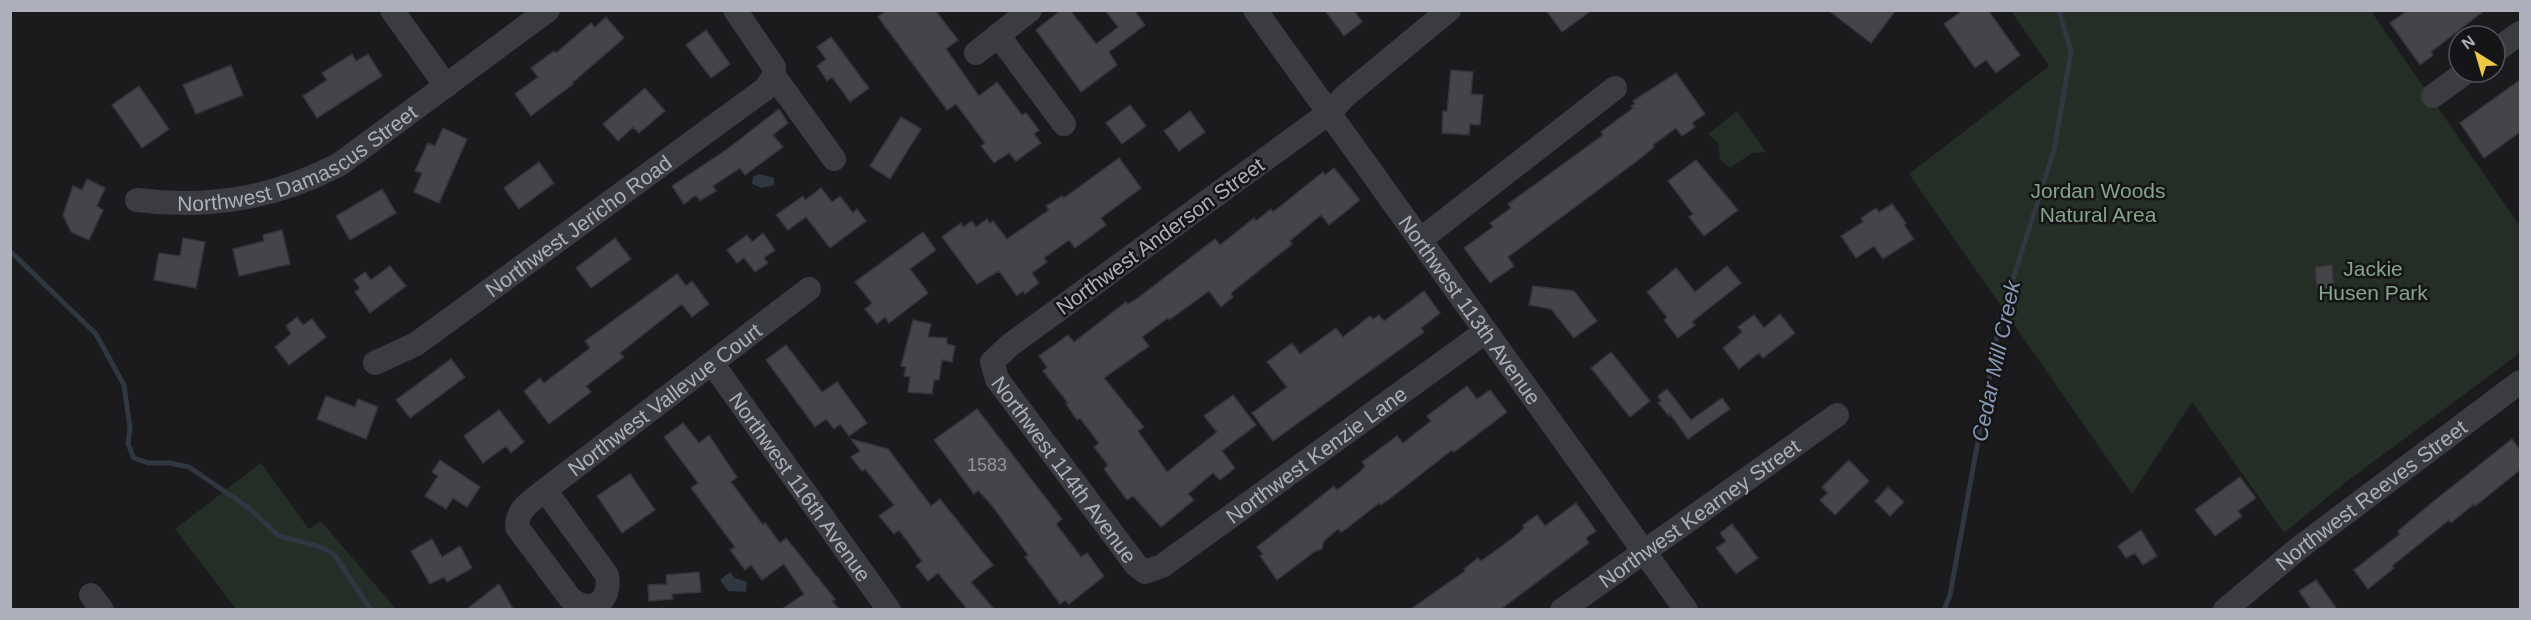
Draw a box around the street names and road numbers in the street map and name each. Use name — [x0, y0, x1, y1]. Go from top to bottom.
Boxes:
street label: Northwest Damascus Street — [177, 100, 421, 215]
street label: Northwest Jericho Road — [481, 150, 675, 301]
street label: Northwest Anderson Street — [1052, 153, 1268, 319]
street label: Northwest 113th Avenue — [1395, 211, 1546, 409]
street label: Northwest Vallevue Court — [563, 318, 766, 480]
street label: Northwest 114th Avenue — [987, 372, 1142, 567]
street label: Northwest Kenzie Lane — [1221, 381, 1411, 527]
street label: Northwest 116th Avenue — [725, 388, 876, 586]
street label: Northwest Reeves Street — [2271, 415, 2471, 574]
street label: Northwest Kearney Street — [1594, 434, 1804, 592]

